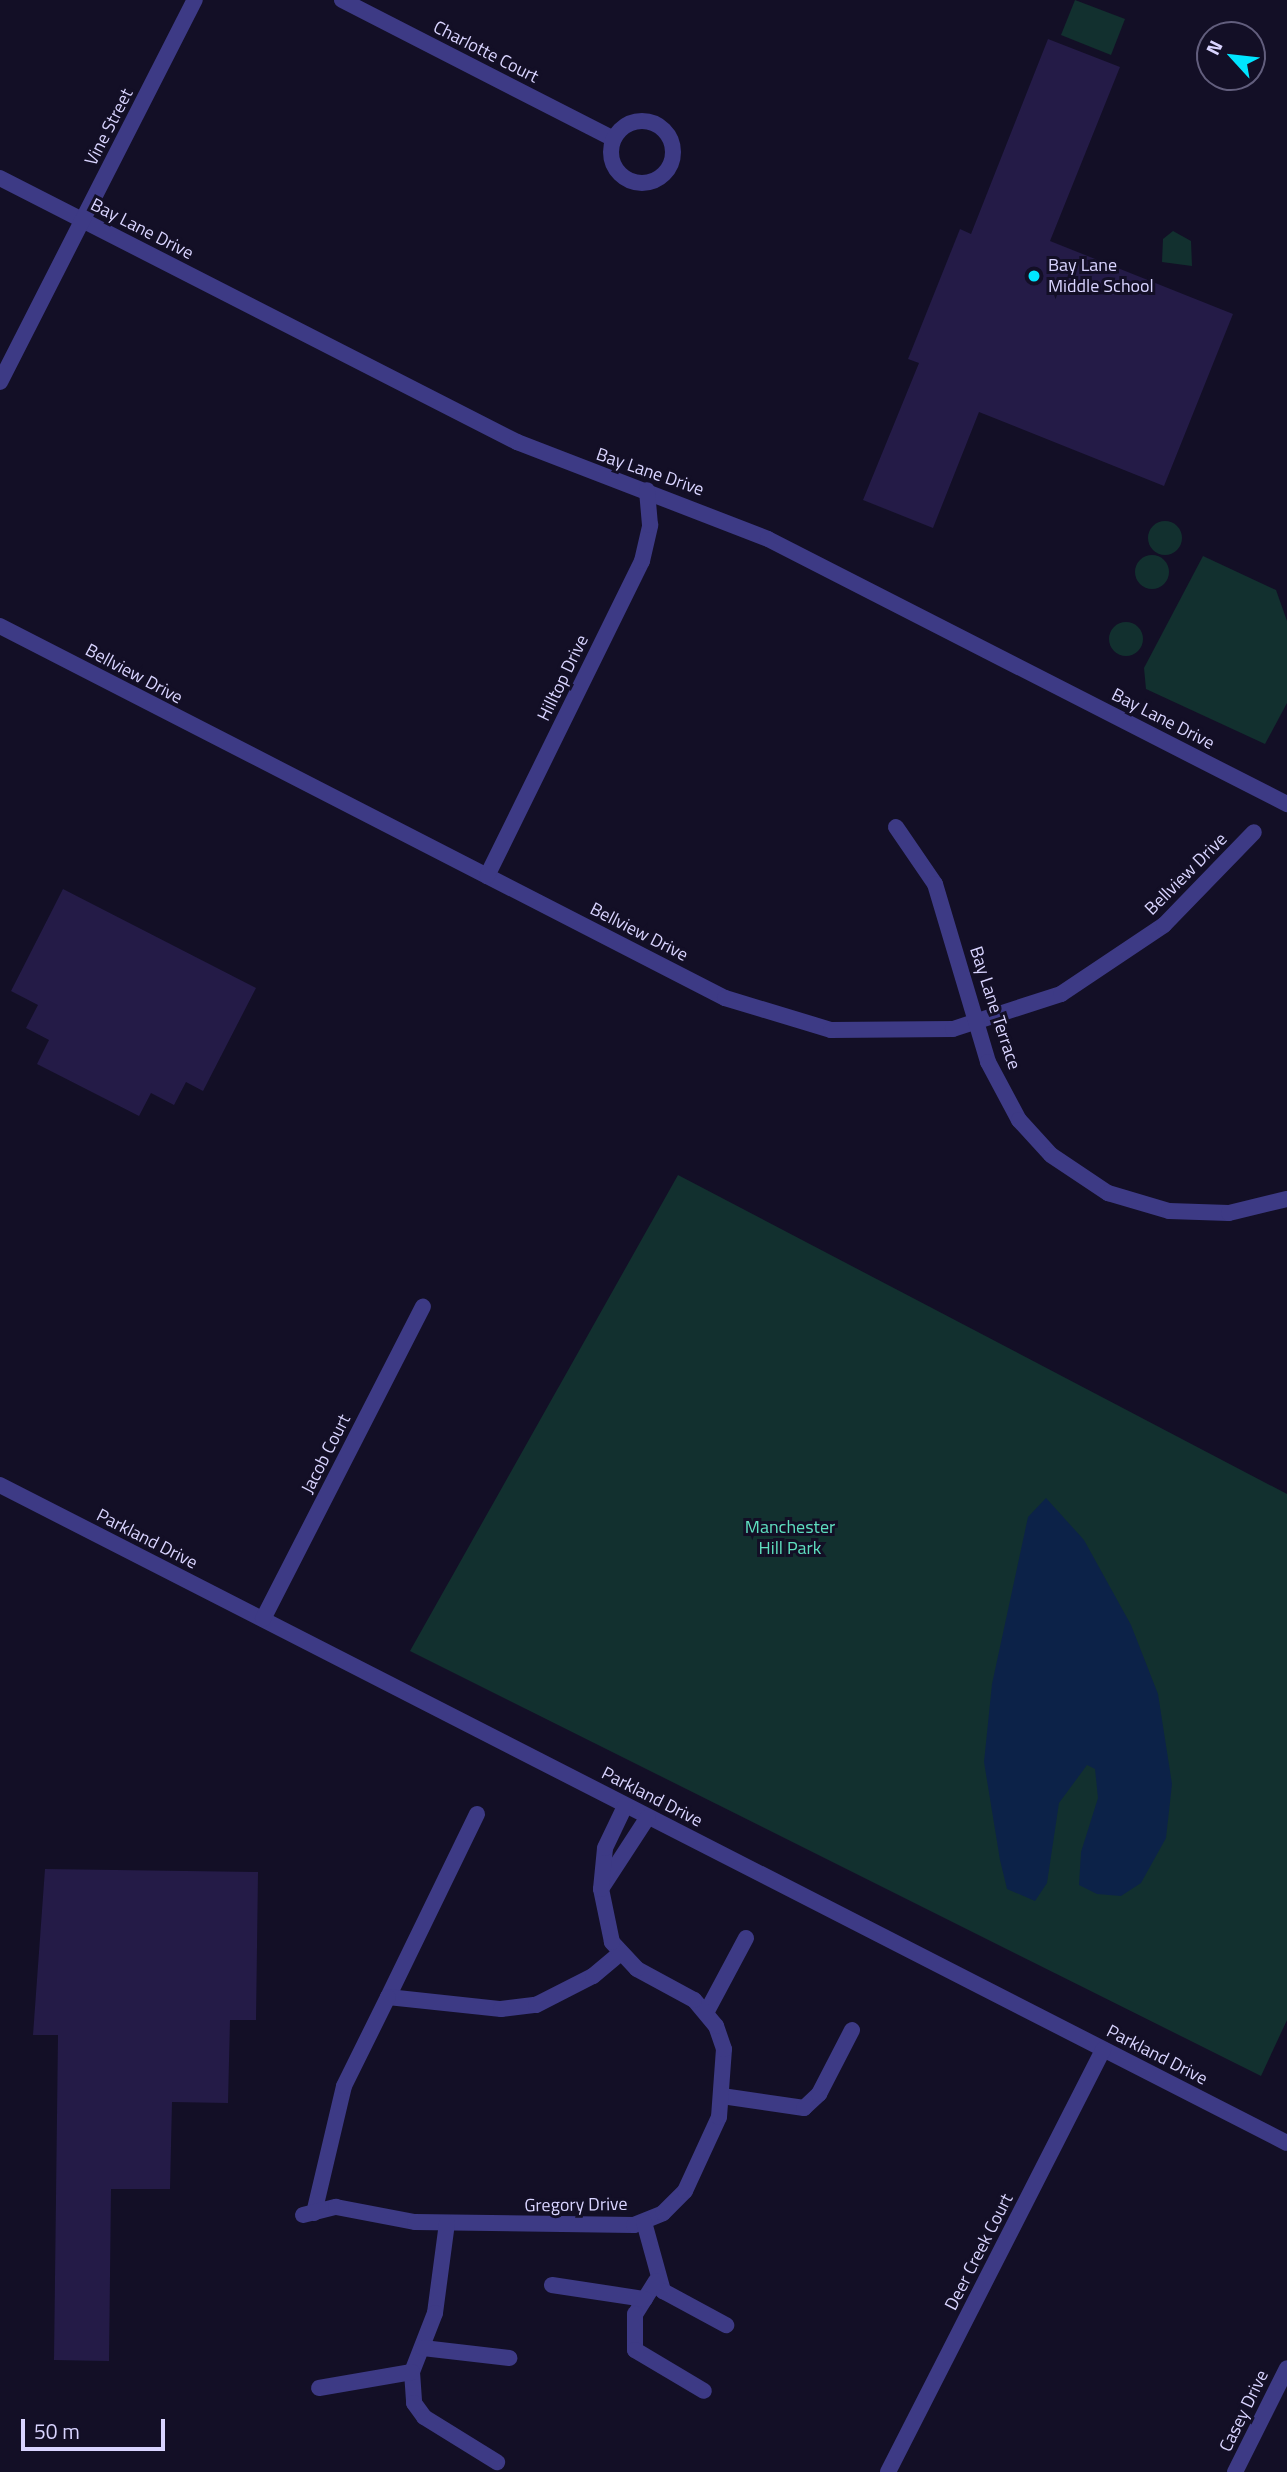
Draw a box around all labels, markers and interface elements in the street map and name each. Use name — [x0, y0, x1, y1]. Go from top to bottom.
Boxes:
street label: Charlotte Court — [430, 16, 542, 88]
north arrow — [1196, 21, 1266, 91]
text: N — [1198, 35, 1230, 60]
street label: Vine Street — [80, 85, 138, 169]
street label: Bay Lane Drive — [87, 194, 197, 264]
place label: Bay Lane Middle School — [1048, 255, 1154, 298]
marker: Bay Lane Middle School — [1026, 268, 1042, 284]
street label: Bay Lane Drive — [593, 443, 707, 501]
street label: Hilltop Drive — [533, 631, 593, 725]
street label: Bellview Drive — [82, 639, 186, 709]
street label: Bay Lane Drive — [1108, 684, 1218, 754]
street label: Bellview Drive — [1140, 828, 1232, 920]
street label: Bellview Drive — [586, 898, 692, 966]
street label: Bay Lane Terrace — [965, 944, 1025, 1072]
street label: Jacob Court — [297, 1411, 355, 1497]
street label: Parkland Drive — [93, 1504, 201, 1574]
park label: Manchester Hill Park — [745, 1517, 835, 1560]
street label: Parkland Drive — [598, 1762, 706, 1832]
street label: Parkland Drive — [1103, 2020, 1211, 2090]
street label: Deer Creek Court — [940, 2190, 1018, 2314]
street label: Gregory Drive — [524, 2193, 628, 2217]
street label: Casey Drive — [1215, 2367, 1273, 2455]
scale bar — [24, 2406, 168, 2450]
text: 50 m — [34, 2415, 80, 2447]

